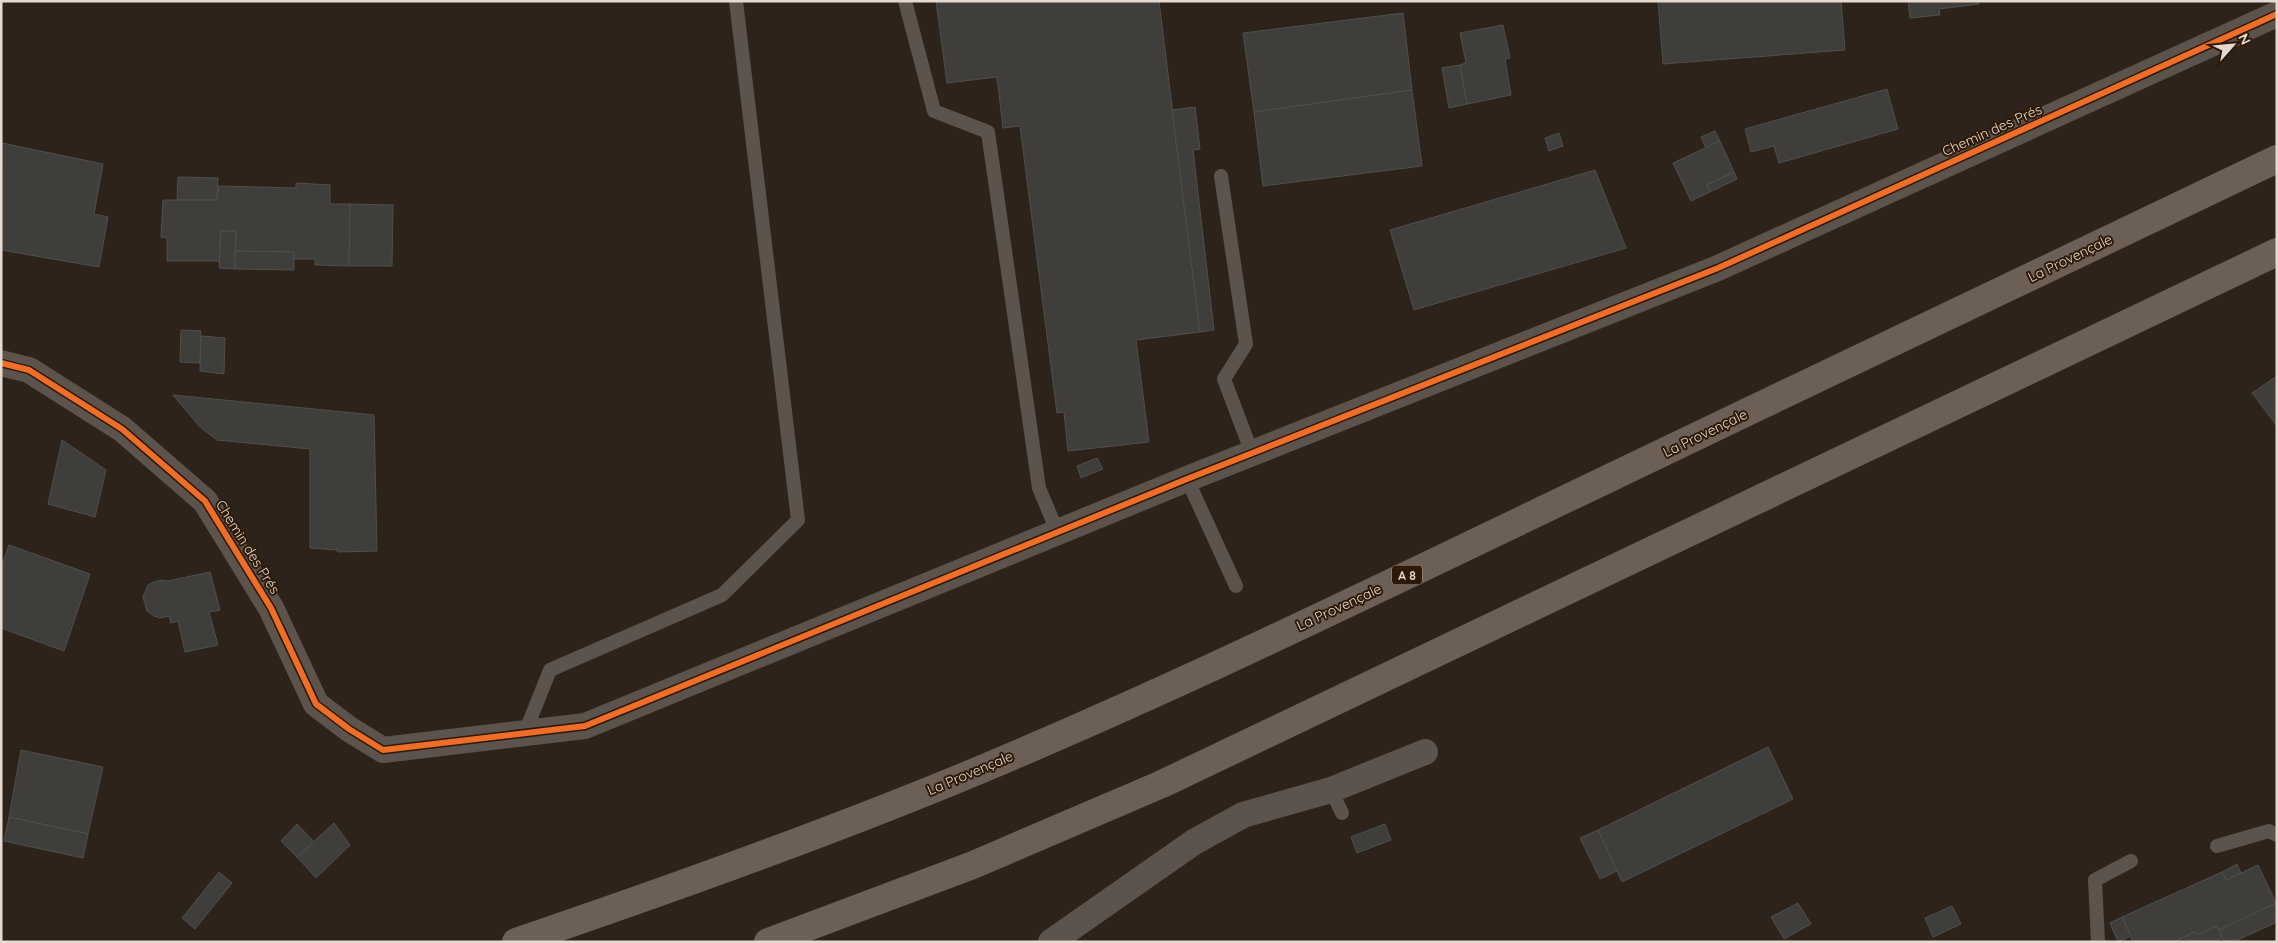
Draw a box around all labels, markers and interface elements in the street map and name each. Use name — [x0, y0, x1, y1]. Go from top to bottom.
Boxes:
north arrow — [2208, 20, 2258, 70]
text: N — [2234, 30, 2255, 48]
street label: Chemin des Prés — [1939, 100, 2045, 160]
street label: La Provençale — [2025, 230, 2115, 286]
street label: La Provençale — [1660, 405, 1750, 461]
street label: Chemin des Prés — [212, 497, 284, 597]
road number: A 8 — [1392, 566, 1422, 584]
street label: La Provençale — [1294, 579, 1384, 635]
street label: La Provençale — [924, 747, 1016, 799]

